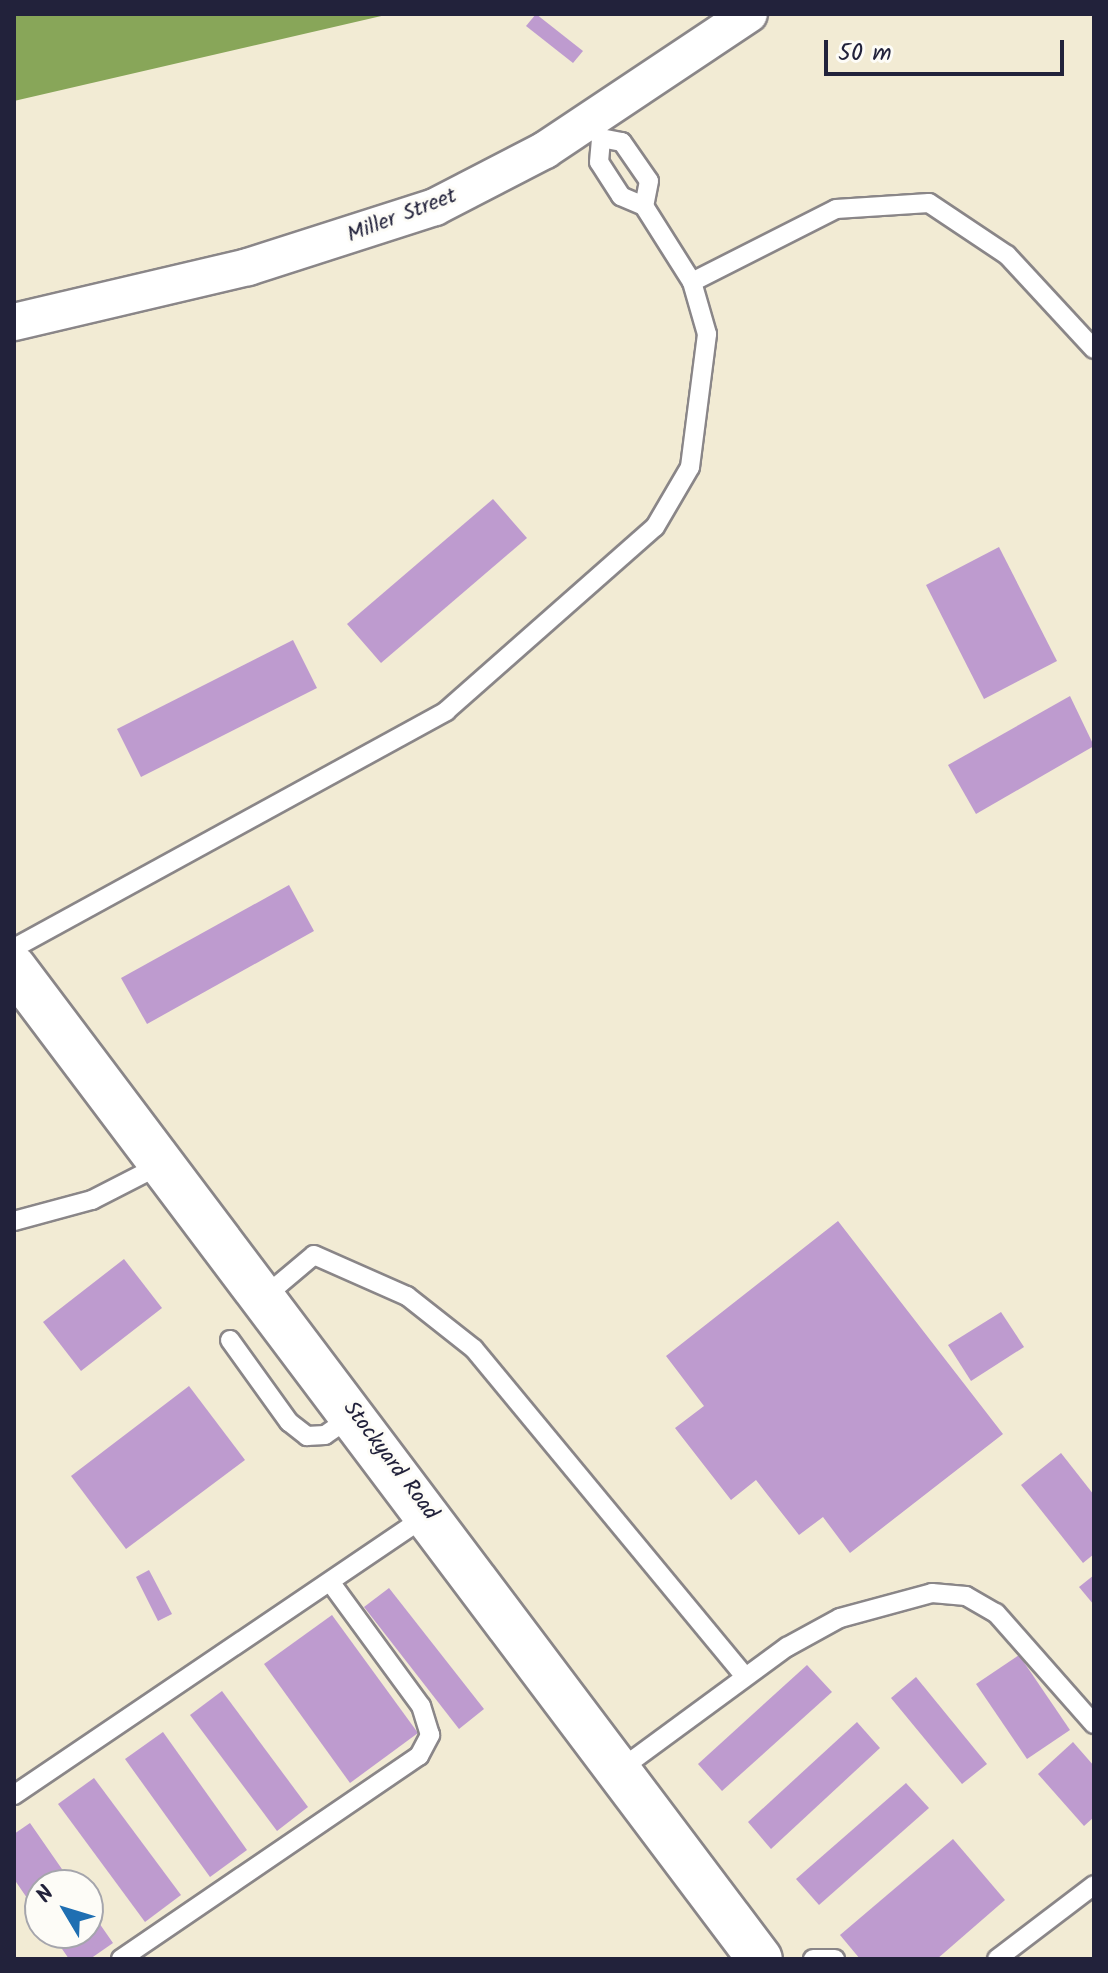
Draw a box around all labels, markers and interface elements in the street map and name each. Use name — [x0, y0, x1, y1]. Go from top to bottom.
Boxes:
scale bar — [828, 24, 1068, 74]
text: 50 m — [838, 34, 892, 73]
street label: Miller Street — [344, 183, 460, 249]
street label: Stockyard Road — [337, 1396, 443, 1526]
north arrow — [24, 1869, 104, 1949]
text: N — [28, 1879, 64, 1911]

